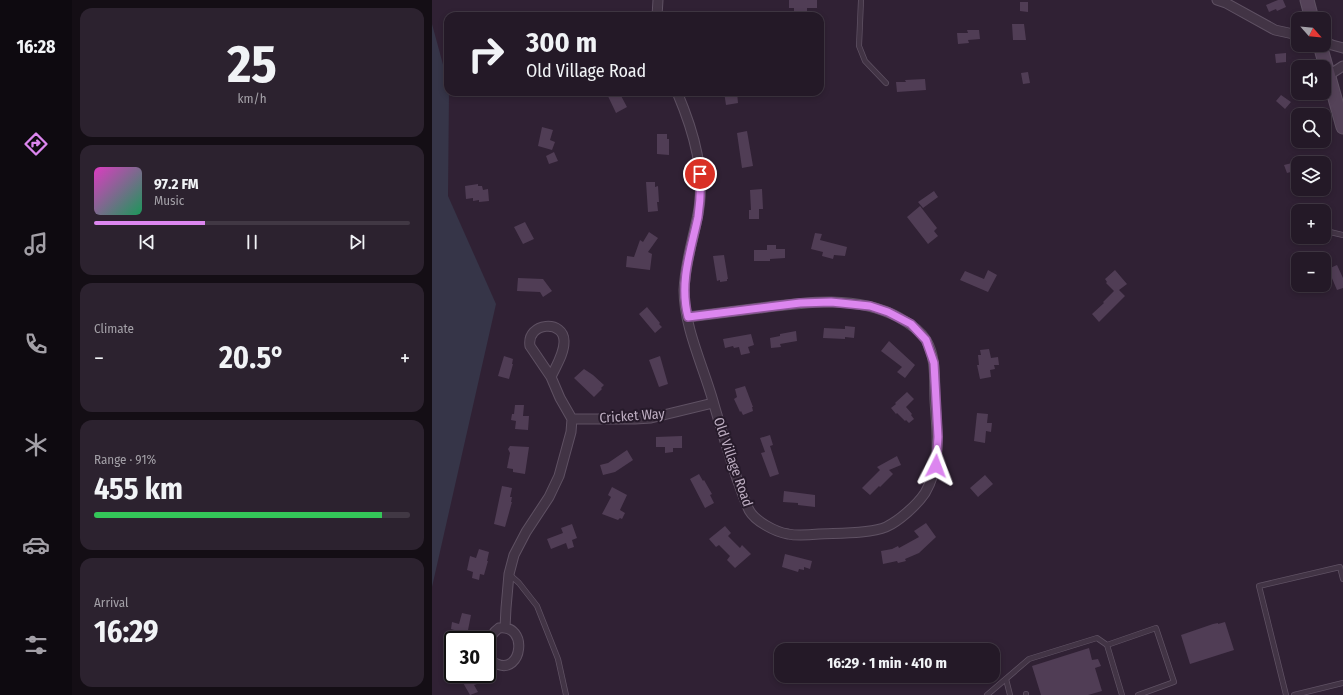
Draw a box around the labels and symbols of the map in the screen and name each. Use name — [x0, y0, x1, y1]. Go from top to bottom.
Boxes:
north arrow — [1291, 12, 1331, 52]
pin — [683, 157, 717, 191]
street label: Cricket Way — [599, 405, 666, 427]
street label: Old Village Road — [710, 415, 756, 509]
position arrow — [915, 445, 957, 487]
speed limit sign: 30 — [444, 631, 496, 683]

